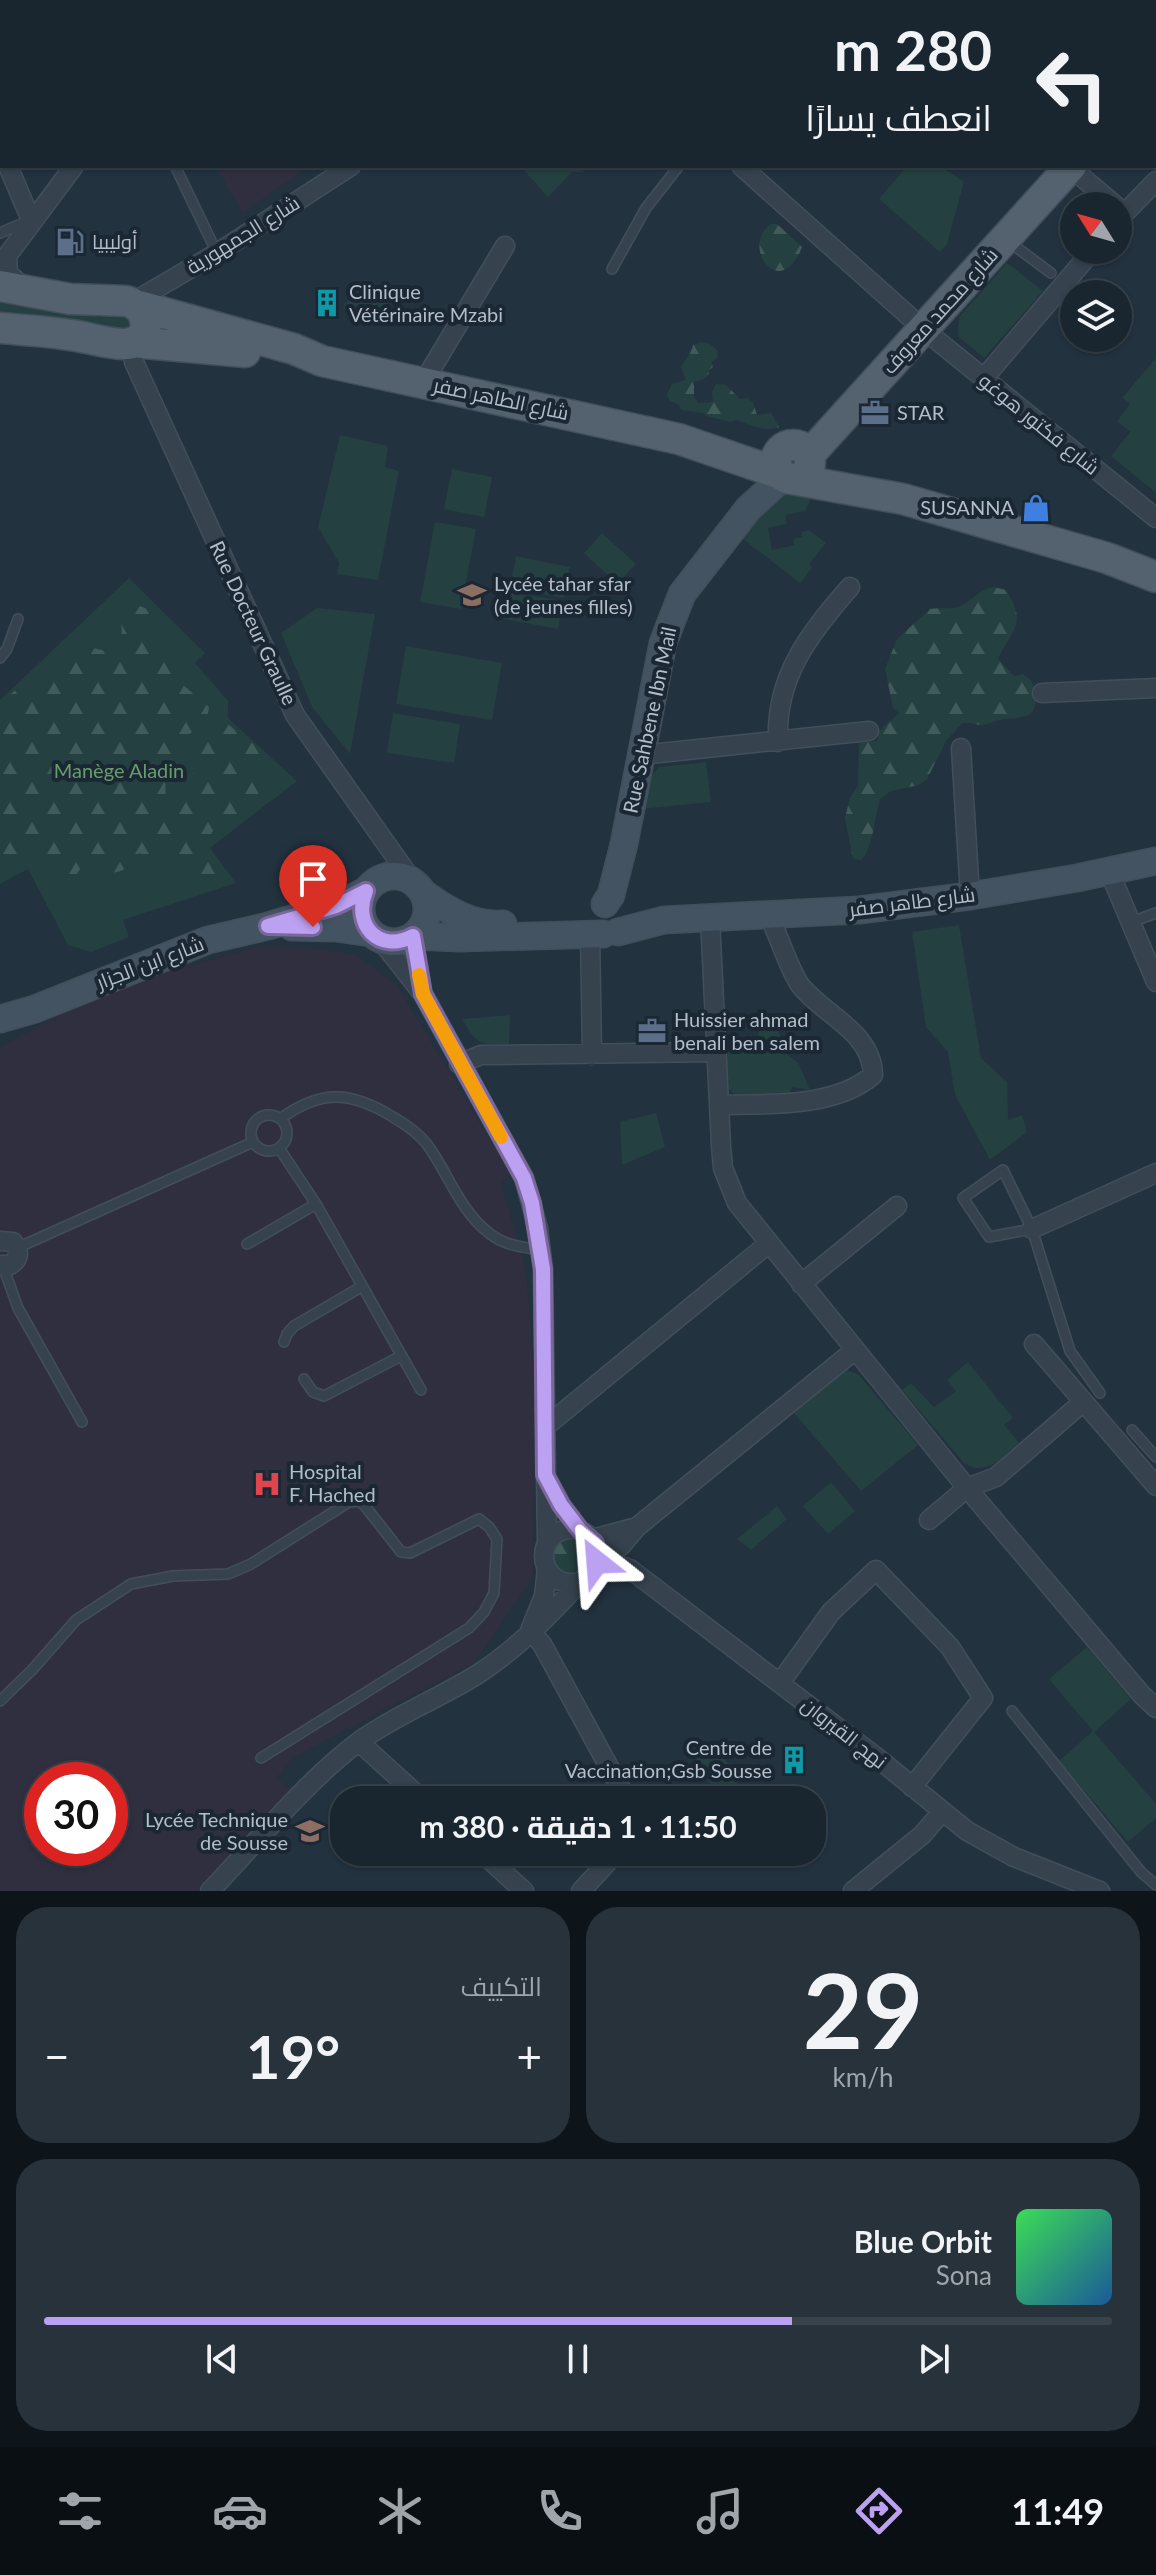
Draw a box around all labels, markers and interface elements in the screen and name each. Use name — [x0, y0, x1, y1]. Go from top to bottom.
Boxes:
text: 280 m — [834, 16, 992, 83]
icon: left — [1020, 32, 1124, 136]
text: انعطف يسارًا — [805, 95, 992, 139]
street label: شارع الجمهورية — [181, 190, 305, 281]
north arrow — [1060, 192, 1132, 264]
map controls — [1060, 192, 1132, 352]
fuel station icon: أوليبيا — [55, 227, 85, 257]
place label: أوليبيا — [92, 229, 137, 254]
street label: شارع محمد معروف — [876, 242, 1004, 380]
place label: Clinique Vétérinaire Mzabi — [349, 279, 503, 326]
button: layers — [1060, 280, 1132, 352]
building icon: Clinique Vétérinaire Mzabi — [312, 288, 342, 318]
street label: شارع فكتور هوغو — [973, 367, 1105, 481]
street label: شارع الطاهر صفر — [430, 372, 571, 427]
office icon: STAR — [860, 398, 890, 428]
place label: STAR — [897, 400, 945, 424]
shop icon: SUSANNA — [1021, 493, 1051, 523]
place label: SUSANNA — [920, 495, 1014, 519]
street label: Rue Docteur Graulle — [205, 537, 302, 708]
place label: Lycée tahar sfar (de jeunes filles) — [494, 571, 633, 618]
school or university icon: Lycée tahar sfar (de jeunes filles) — [457, 580, 487, 610]
street label: Rue Sahbene Ibn Mail — [618, 624, 681, 815]
park label: Manège Aladin — [54, 758, 184, 782]
pin — [279, 845, 347, 927]
icon: arrive — [291, 857, 335, 901]
street label: شارع طاهر صفر — [846, 881, 977, 924]
street label: شارع ابن الجزار — [92, 931, 208, 997]
place label: Huissier ahmad benali ben salem — [674, 1007, 820, 1054]
office icon: Huissier ahmad benali ben salem — [637, 1016, 667, 1046]
place label: Hospital F. Hached — [289, 1459, 376, 1506]
hospital icon: Hospital F. Hached — [252, 1469, 282, 1499]
position arrow — [555, 1520, 639, 1604]
street label: نهج القيروان — [795, 1692, 892, 1775]
place label: Centre de Vaccination;Gsb Sousse — [565, 1735, 772, 1782]
building icon: Centre de Vaccination;Gsb Sousse — [779, 1745, 809, 1775]
speed limit sign: 30 — [24, 1762, 128, 1866]
place label: Lycée Technique de Sousse — [145, 1807, 288, 1854]
text: 11:50 · 1 دقيقة · 380 m — [419, 1808, 737, 1844]
school or university icon: Lycée Technique de Sousse — [295, 1816, 325, 1846]
text: 29 — [803, 1946, 923, 2071]
text: التكييف — [460, 1970, 542, 2002]
text: 19° — [246, 2020, 340, 2092]
text: − — [44, 2030, 70, 2082]
text: + — [516, 2030, 542, 2082]
text: km/h — [833, 2061, 893, 2093]
text: Blue Orbit — [854, 2223, 992, 2259]
text: Sona — [936, 2259, 992, 2291]
icon: previous — [200, 2337, 244, 2381]
icon: pause — [556, 2337, 600, 2381]
icon: next — [912, 2337, 956, 2381]
icon: filters — [52, 2483, 108, 2539]
icon: car — [212, 2483, 268, 2539]
icon: climate — [372, 2483, 428, 2539]
icon: phone — [532, 2483, 588, 2539]
icon: music — [692, 2483, 748, 2539]
icon: directions — [851, 2483, 907, 2539]
text: 11:49 — [1011, 2489, 1104, 2533]

